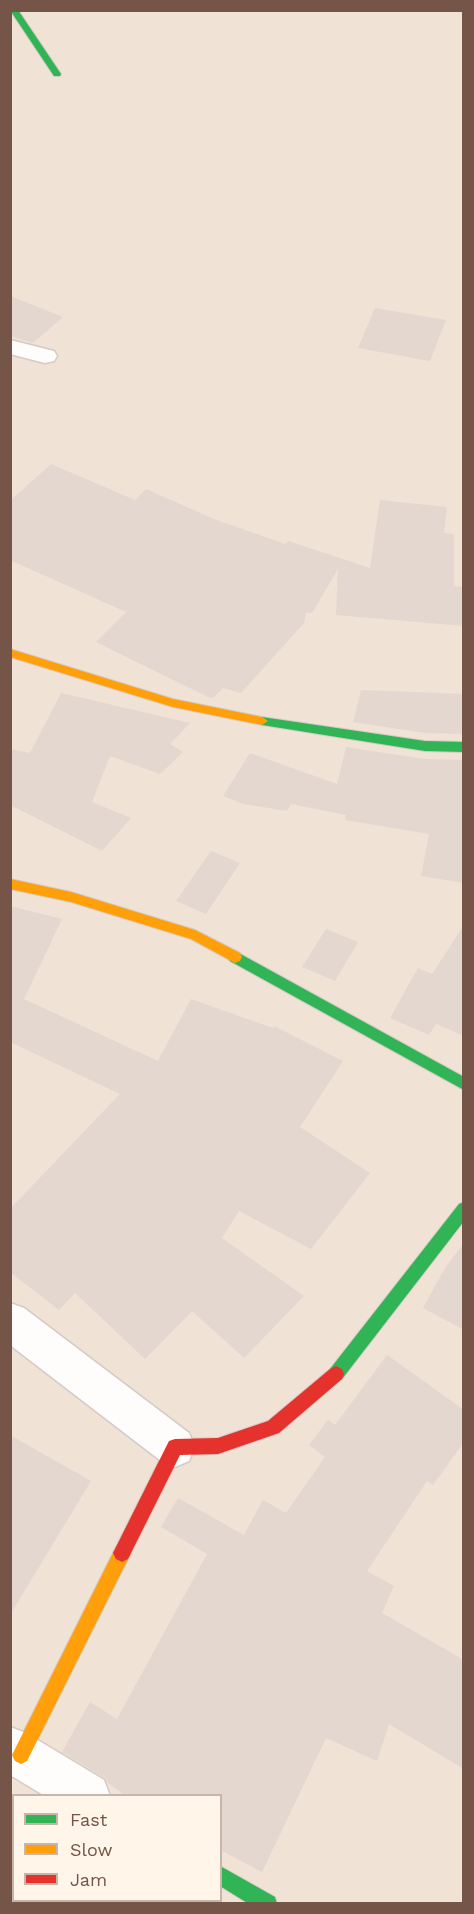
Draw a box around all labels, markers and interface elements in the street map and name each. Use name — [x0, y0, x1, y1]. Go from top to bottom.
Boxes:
legend — [12, 1794, 222, 1902]
text: Fast — [70, 1809, 107, 1830]
text: Slow — [70, 1839, 113, 1860]
text: Jam — [70, 1869, 107, 1890]

